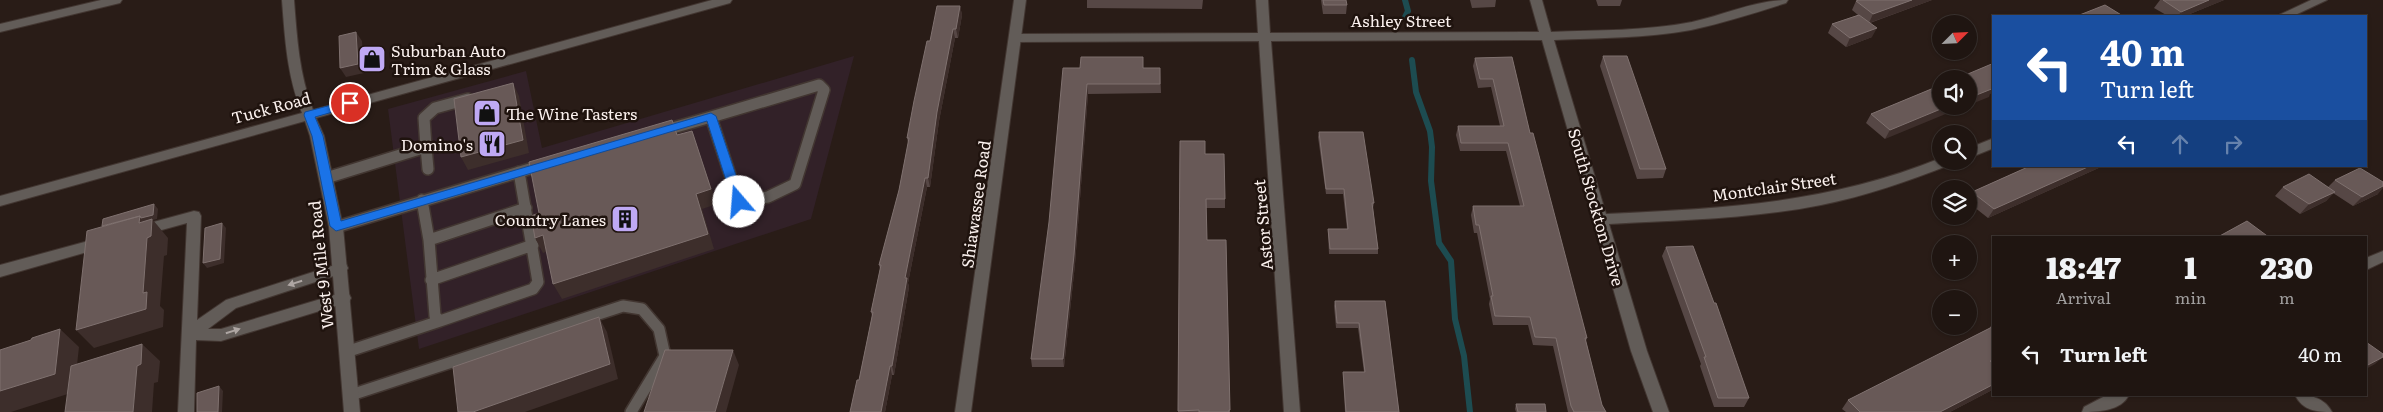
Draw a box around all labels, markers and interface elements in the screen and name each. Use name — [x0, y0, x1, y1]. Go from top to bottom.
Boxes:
street label: Ashley Street — [1350, 8, 1452, 32]
north arrow — [1932, 15, 1978, 60]
map controls — [1932, 15, 1977, 335]
text: 40 m — [2100, 25, 2185, 77]
icon: left — [2017, 35, 2082, 100]
place label: Suburban Auto Trim & Glass — [391, 38, 506, 80]
shop icon: Suburban Auto Trim & Glass — [357, 44, 387, 74]
button: sound — [1932, 70, 1977, 115]
text: Turn left — [2100, 72, 2194, 105]
pin — [329, 82, 371, 124]
street label: Tuck Road — [229, 85, 314, 129]
icon: arrive — [336, 89, 364, 117]
shop icon: The Wine Tasters — [472, 98, 502, 128]
place label: The Wine Tasters — [506, 101, 637, 125]
street label: South Stockton Drive — [1563, 125, 1631, 289]
button: search — [1932, 125, 1977, 170]
restaurant icon: Domino's — [477, 129, 507, 159]
icon: left — [2113, 130, 2141, 158]
icon: ahead — [2166, 130, 2194, 158]
icon: right — [2219, 130, 2247, 158]
place label: Domino's — [401, 132, 473, 156]
street label: Shiawassee Road — [954, 138, 996, 269]
street label: Montclair Street — [1710, 165, 1838, 207]
position arrow — [712, 175, 764, 227]
street label: Astor Street — [1246, 178, 1278, 271]
button: layers — [1932, 180, 1977, 225]
street label: West 9 Mile Road — [301, 199, 339, 330]
building icon: Country Lanes — [610, 204, 640, 234]
place label: Country Lanes — [495, 207, 606, 231]
button: + — [1932, 235, 1977, 280]
text: 18:47 — [2046, 244, 2121, 288]
text: 1 — [2184, 244, 2197, 288]
text: 230 — [2260, 244, 2313, 288]
one-way arrow — [287, 279, 302, 287]
text: Arrival — [2056, 285, 2111, 309]
text: min — [2175, 285, 2206, 309]
text: m — [2279, 285, 2294, 309]
button: − — [1932, 290, 1977, 335]
one-way arrow — [225, 327, 240, 335]
icon: left — [2017, 340, 2045, 368]
text: Turn left — [2060, 340, 2147, 368]
text: 40 m — [2298, 340, 2342, 368]

